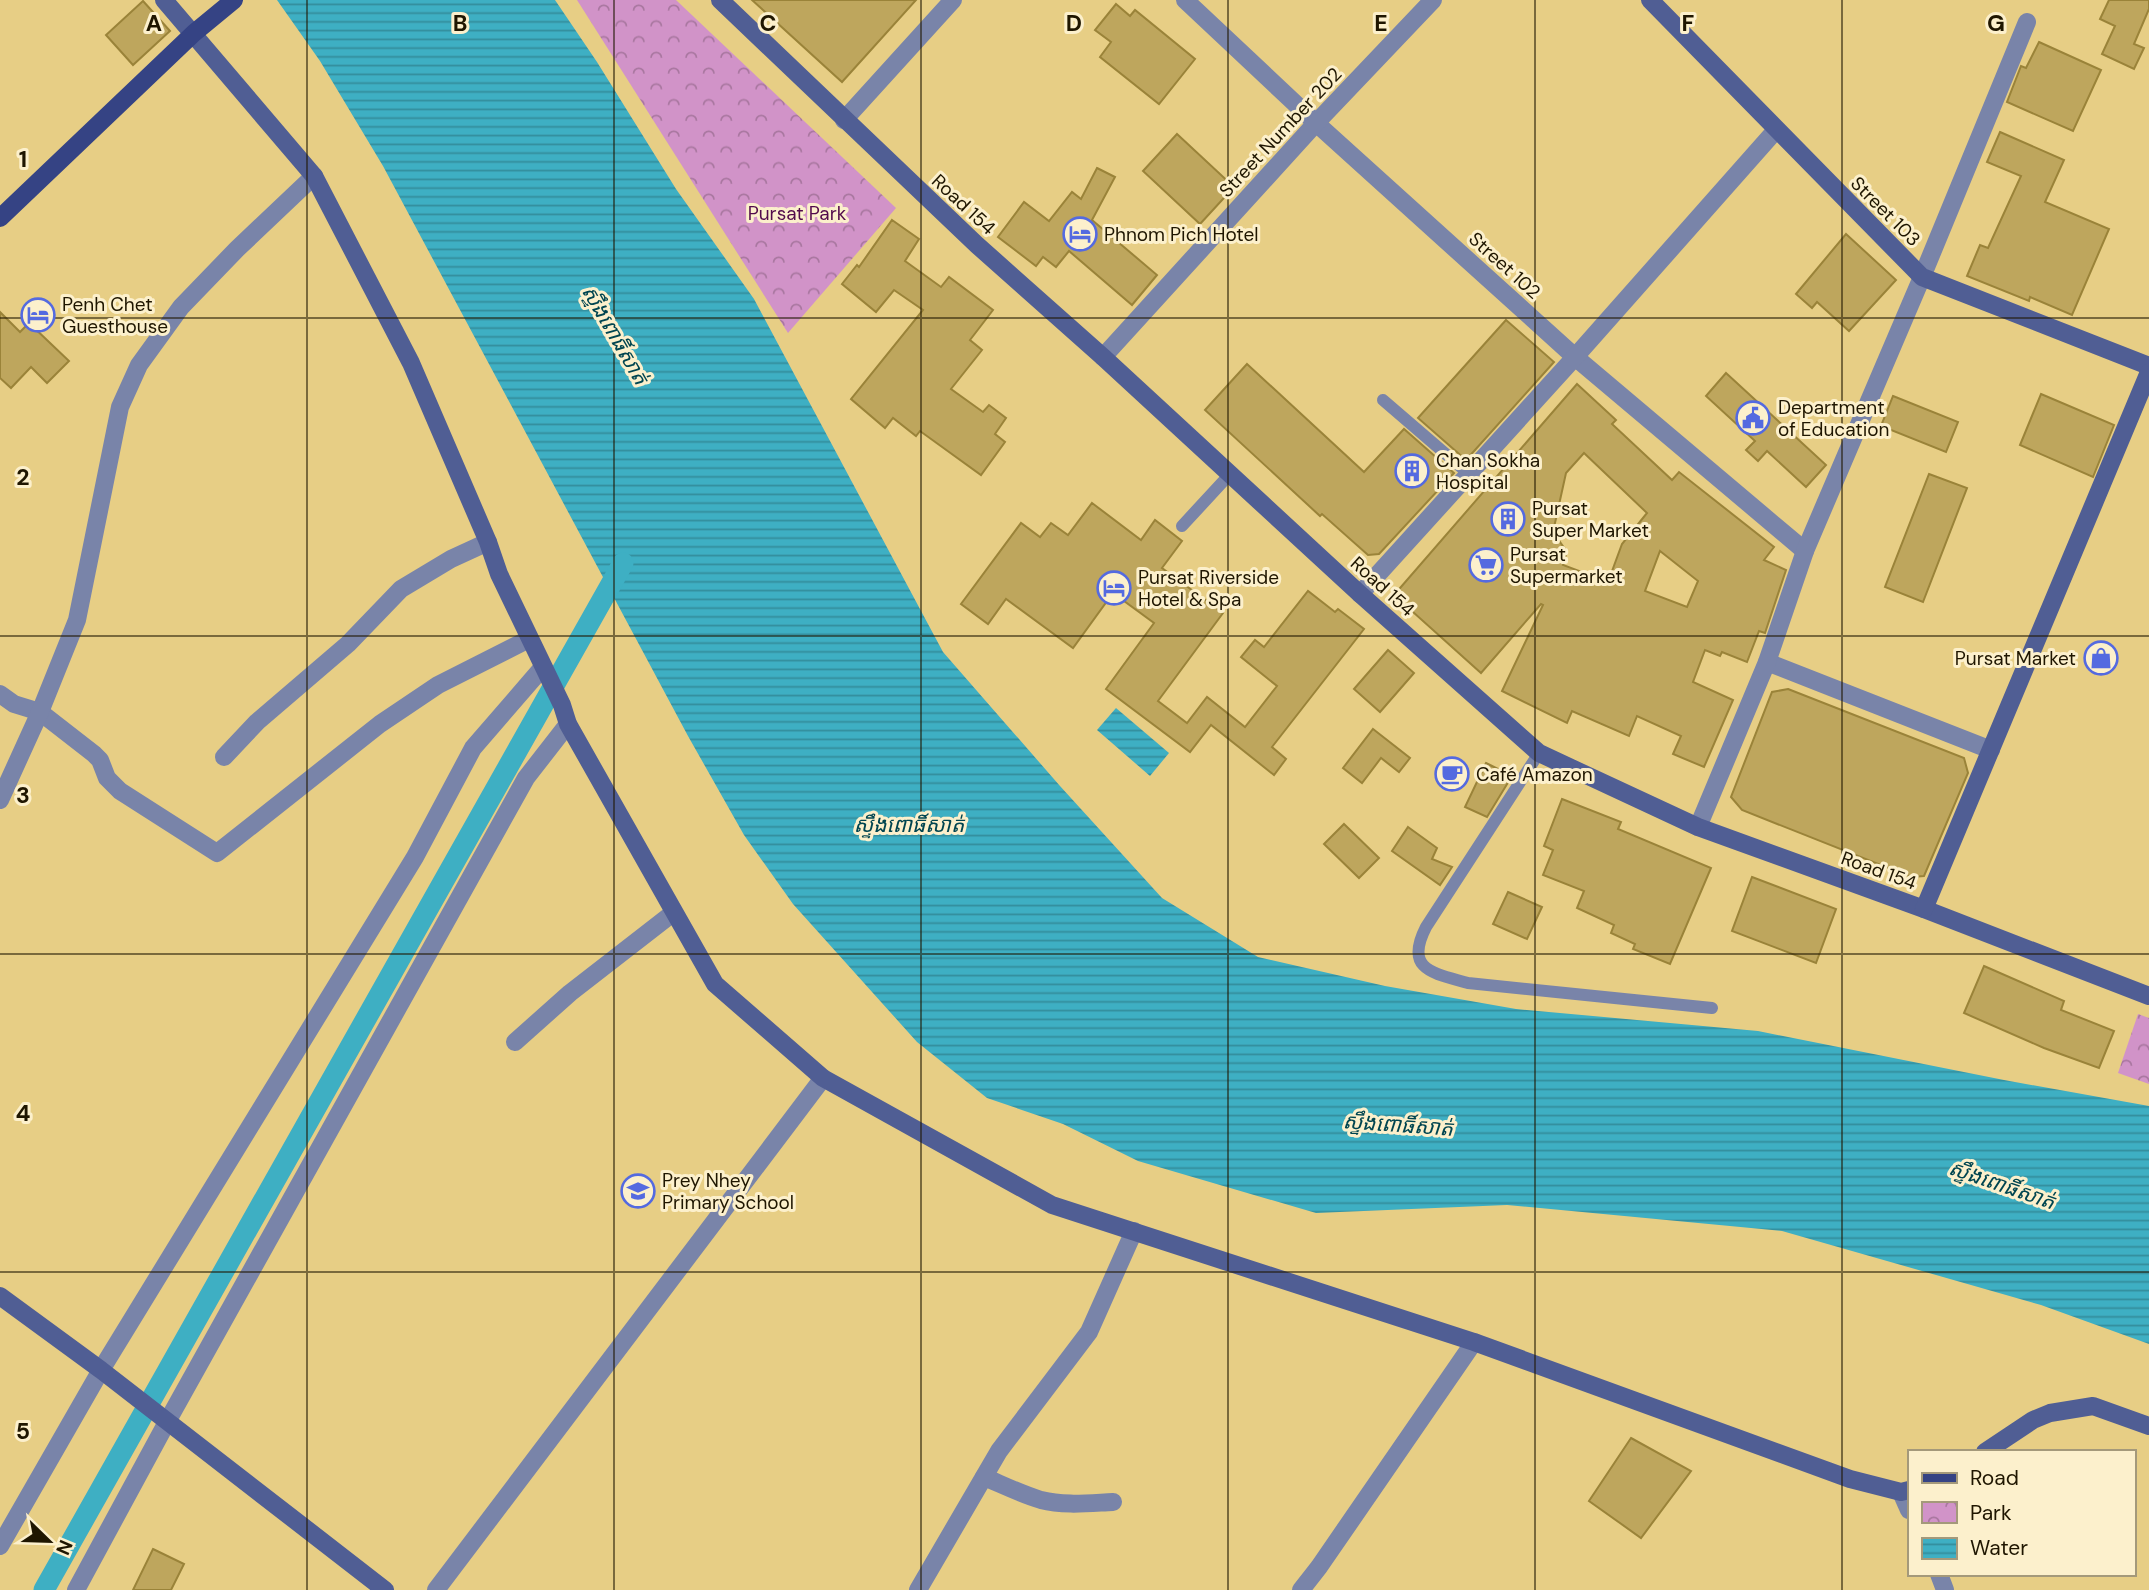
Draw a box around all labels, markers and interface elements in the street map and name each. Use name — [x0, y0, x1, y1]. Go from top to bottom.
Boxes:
text: A — [146, 8, 162, 38]
text: B — [453, 8, 467, 38]
text: C — [760, 8, 776, 38]
text: D — [1066, 8, 1082, 38]
text: E — [1374, 8, 1388, 38]
text: F — [1682, 8, 1695, 38]
text: G — [1987, 8, 2005, 38]
street label: Street Number 202 — [1214, 62, 1347, 203]
text: 1 — [19, 144, 27, 174]
street label: Road 154 — [926, 169, 1001, 240]
street label: Street 103 — [1845, 171, 1926, 252]
park label: Pursat Park — [748, 201, 847, 226]
hotel icon: Phnom Pich Hotel — [1061, 215, 1099, 253]
place label: Phnom Pich Hotel — [1104, 222, 1259, 247]
street label: Street 102 — [1463, 226, 1546, 304]
water label: ស្ទឹងពោធិ៍សាត់ — [575, 280, 656, 391]
place label: Penh Chet Guesthouse — [62, 292, 168, 339]
hotel icon: Penh Chet Guesthouse — [19, 296, 57, 334]
place label: Department of Education — [1778, 395, 1889, 442]
public building icon: Department of Education — [1734, 399, 1772, 437]
place label: Chan Sokha Hospital — [1436, 448, 1540, 495]
building icon: Chan Sokha Hospital — [1393, 452, 1431, 490]
text: 2 — [16, 462, 30, 492]
place label: Pursat Super Market — [1532, 496, 1649, 543]
building icon: Pursat Super Market — [1489, 500, 1527, 538]
place label: Pursat Supermarket — [1510, 542, 1623, 589]
supermarket icon: Pursat Supermarket — [1467, 546, 1505, 584]
street label: Road 154 — [1345, 551, 1420, 622]
place label: Pursat Riverside Hotel & Spa — [1138, 565, 1279, 612]
hotel icon: Pursat Riverside Hotel & Spa — [1095, 569, 1133, 607]
shop icon: Pursat Market — [2082, 639, 2120, 677]
place label: Pursat Market — [1955, 646, 2076, 671]
cafe icon: Café Amazon — [1433, 755, 1471, 793]
place label: Café Amazon — [1476, 762, 1593, 787]
text: 3 — [16, 780, 30, 810]
water label: ស្ទឹងពោធិ៍សាត់ — [854, 811, 966, 839]
street label: Road 154 — [1838, 845, 1920, 896]
text: 4 — [16, 1098, 31, 1128]
water label: ស្ទឹងពោធិ៍សាត់ — [1342, 1107, 1456, 1143]
water label: ស្ទឹងពោធិ៍សាត់ — [1945, 1154, 2060, 1217]
place label: Prey Nhey Primary School — [662, 1168, 794, 1215]
school or university icon: Prey Nhey Primary School — [619, 1172, 657, 1210]
text: 5 — [16, 1416, 30, 1446]
legend — [1908, 1450, 2135, 1576]
text: Road — [1970, 1464, 2019, 1492]
text: Park — [1970, 1499, 2012, 1527]
north arrow — [14, 1506, 84, 1576]
text: Water — [1970, 1534, 2028, 1562]
text: N — [50, 1536, 78, 1559]

